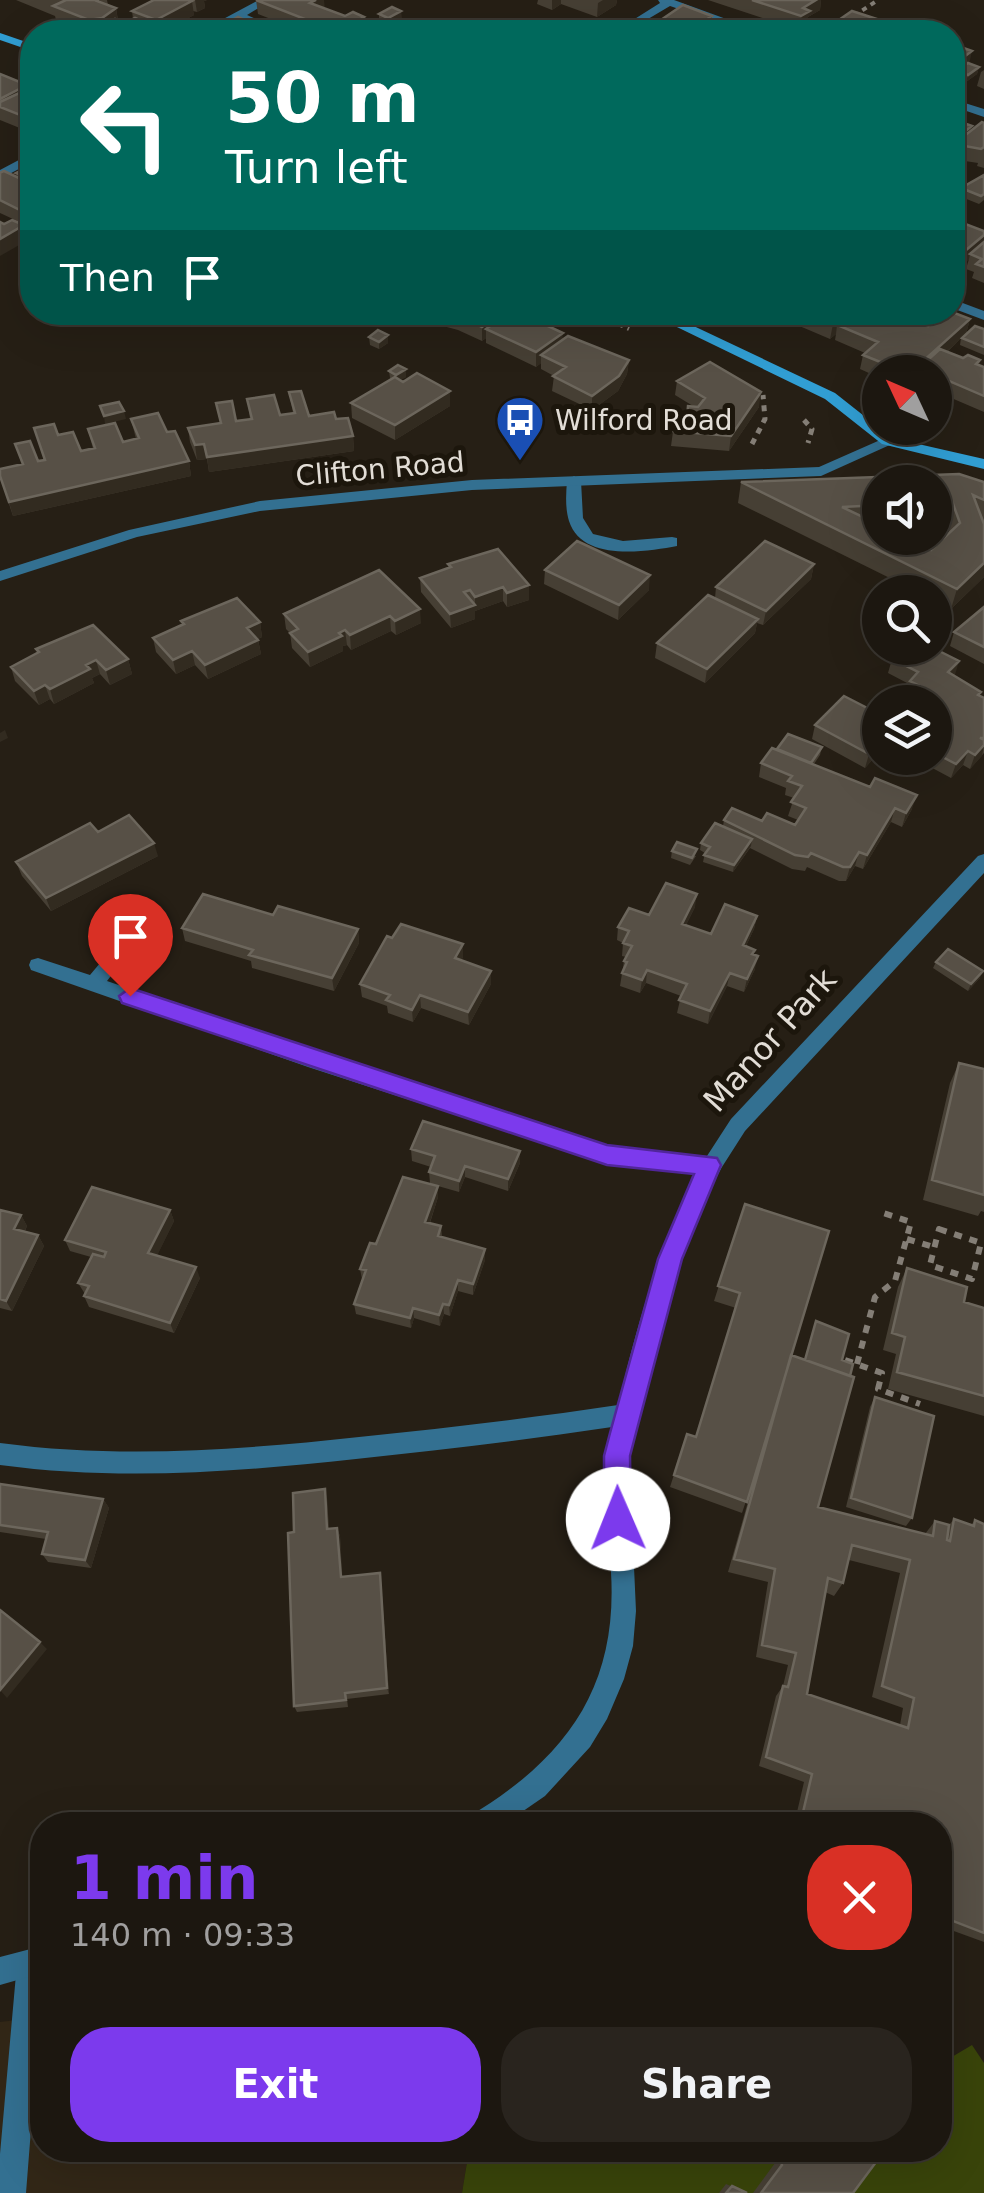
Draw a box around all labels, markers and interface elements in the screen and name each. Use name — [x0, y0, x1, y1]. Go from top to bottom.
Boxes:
text: 50 m — [225, 57, 420, 139]
icon: left — [60, 60, 190, 190]
text: Turn left — [225, 141, 408, 194]
icon: arrive — [175, 250, 230, 305]
text: Then — [60, 256, 155, 300]
north arrow — [862, 355, 952, 445]
map controls — [862, 355, 952, 775]
bus stop icon: Wilford Road — [494, 394, 546, 462]
place label: Wilford Road — [555, 404, 733, 437]
street label: Clifton Road — [294, 445, 466, 493]
button: sound — [862, 465, 952, 555]
button: search — [862, 575, 952, 665]
button: layers — [862, 685, 952, 775]
pin — [88, 894, 173, 997]
icon: arrive — [103, 909, 158, 964]
street label: Manor Park — [696, 960, 845, 1119]
position arrow — [566, 1467, 670, 1571]
text: 1 min — [70, 1843, 258, 1913]
button: close — [807, 1845, 912, 1950]
text: 140 m · 09:33 — [70, 1916, 295, 1954]
button: Exit — [70, 2027, 481, 2142]
button: Share — [501, 2027, 912, 2142]

